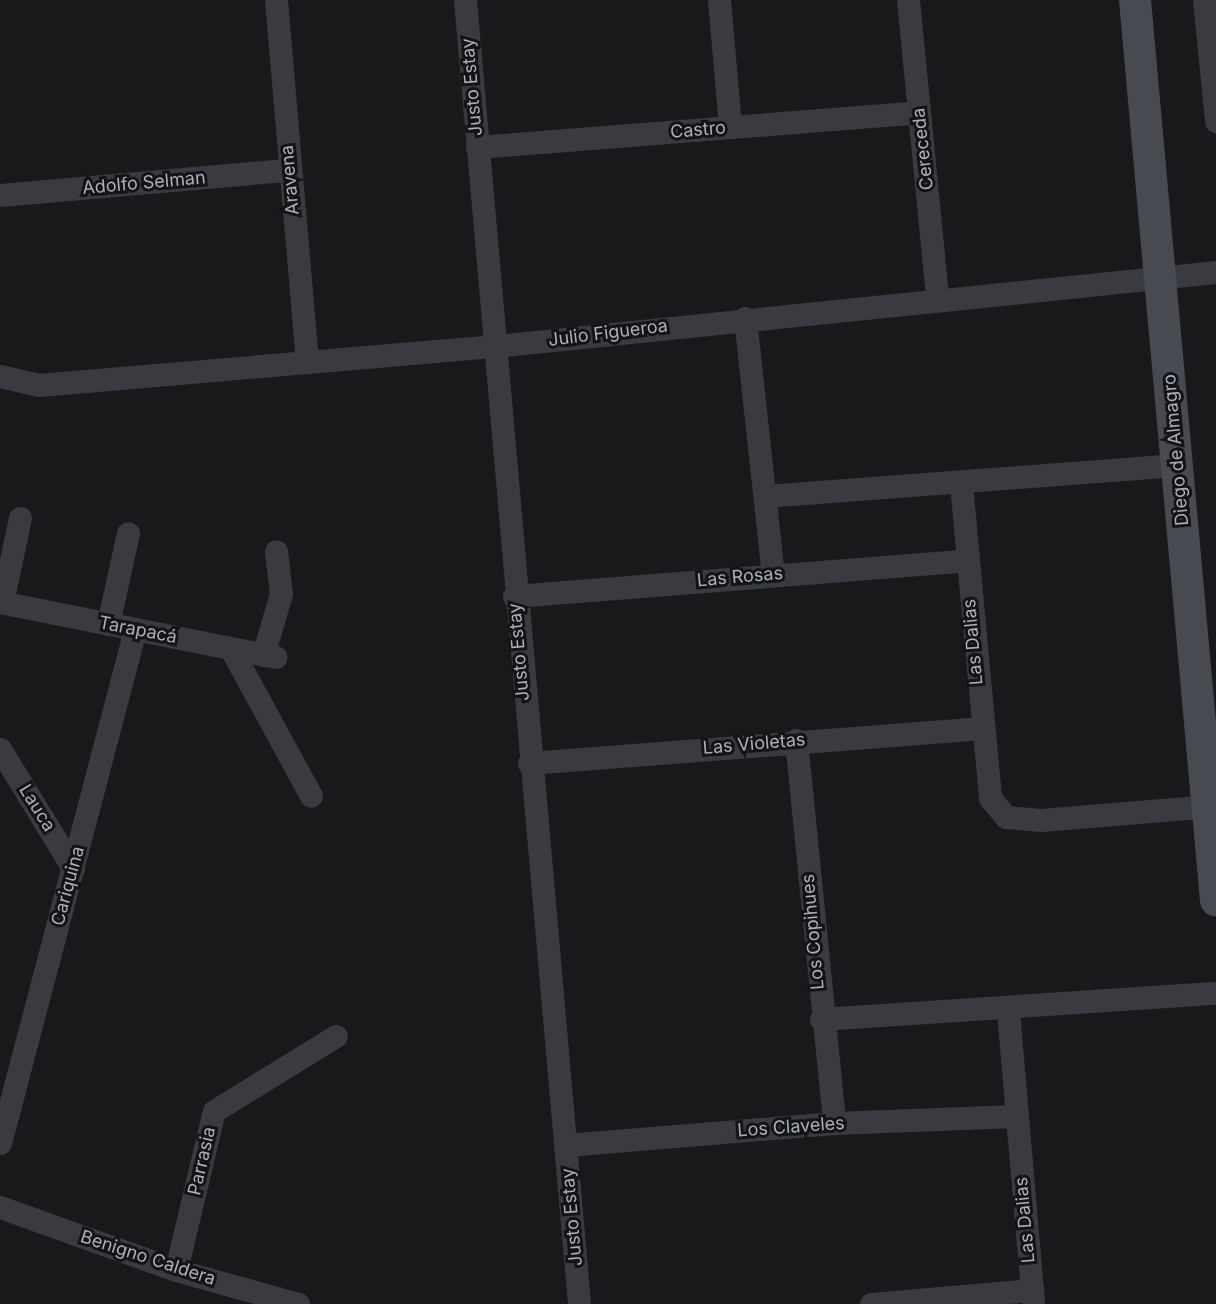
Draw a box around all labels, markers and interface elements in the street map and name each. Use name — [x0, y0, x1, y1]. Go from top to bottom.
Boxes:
street label: Justo Estay — [457, 37, 487, 137]
street label: Cereceda — [908, 107, 938, 191]
street label: Castro — [669, 117, 727, 143]
street label: Aravena — [276, 144, 304, 216]
street label: Adolfo Selman — [82, 167, 206, 199]
street label: Julio Figueroa — [547, 315, 669, 351]
street label: Diego de Almagro — [1159, 373, 1193, 527]
street label: Las Rosas — [696, 562, 784, 592]
street label: Las Dalias — [958, 598, 988, 686]
street label: Justo Estay — [504, 602, 534, 702]
street label: Tarapacá — [97, 612, 179, 648]
street label: Las Violetas — [702, 729, 806, 759]
street label: Lauca — [14, 780, 60, 836]
street label: Cariquina — [47, 844, 89, 928]
street label: Los Copihues — [797, 873, 829, 991]
street label: Los Claveles — [737, 1112, 845, 1142]
street label: Parrasia — [184, 1125, 220, 1197]
street label: Justo Estay — [557, 1167, 587, 1267]
street label: Las Dalias — [1010, 1176, 1040, 1264]
street label: Benigno Caldera — [78, 1226, 218, 1290]

